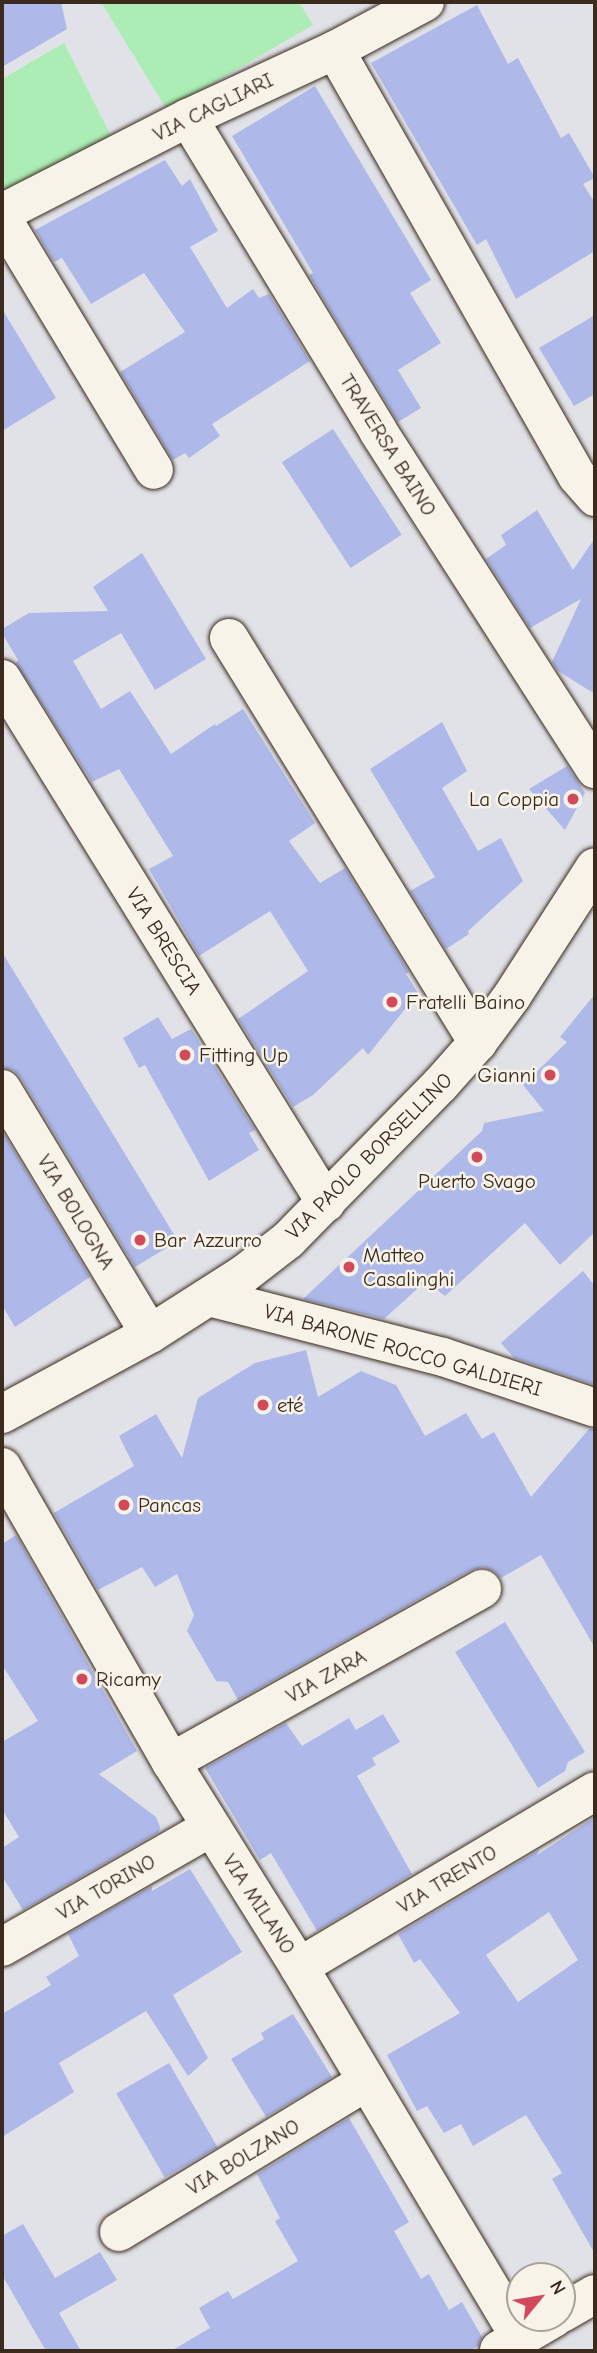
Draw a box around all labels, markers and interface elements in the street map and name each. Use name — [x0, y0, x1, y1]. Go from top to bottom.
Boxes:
street label: VIA CAGLIARI — [149, 67, 277, 147]
street label: TRAVERSA BAINO — [334, 369, 442, 521]
place label: La Coppia — [469, 786, 559, 812]
marker: La Coppia — [565, 791, 581, 807]
street label: VIA BRESCIA — [121, 883, 207, 999]
place label: Fratelli Baino — [406, 989, 525, 1015]
marker: Fratelli Baino — [384, 994, 400, 1010]
place label: Fitting Up — [199, 1042, 288, 1068]
marker: Fitting Up — [177, 1047, 193, 1063]
place label: Gianni — [477, 1062, 536, 1088]
street label: VIA PAOLO BORSELLINO — [280, 1067, 458, 1245]
marker: Gianni — [542, 1067, 558, 1083]
marker: Puerto Svago — [469, 1149, 485, 1165]
street label: VIA BOLOGNA — [32, 1150, 120, 1274]
place label: Puerto Svago — [418, 1168, 536, 1194]
place label: Bar Azzurro — [154, 1227, 262, 1253]
marker: Bar Azzurro — [132, 1232, 148, 1248]
place label: Matteo Casalinghi — [363, 1242, 454, 1292]
marker: Matteo Casalinghi — [341, 1259, 357, 1275]
street label: VIA BARONE ROCCO GALDIERI — [261, 1298, 545, 1402]
place label: eté — [277, 1392, 303, 1418]
marker: eté — [255, 1397, 271, 1413]
place label: Pancas — [138, 1492, 201, 1518]
marker: Pancas — [116, 1497, 132, 1513]
street label: VIA ZARA — [281, 1644, 371, 1708]
place label: Ricamy — [96, 1666, 161, 1692]
marker: Ricamy — [74, 1671, 90, 1687]
street label: VIA TRENTO — [393, 1839, 501, 1919]
street label: VIA TORINO — [52, 1849, 160, 1925]
street label: VIA MILANO — [217, 1849, 301, 1959]
street label: VIA BOLZANO — [182, 2113, 304, 2201]
north arrow — [506, 2262, 576, 2332]
text: N — [545, 2277, 570, 2298]

